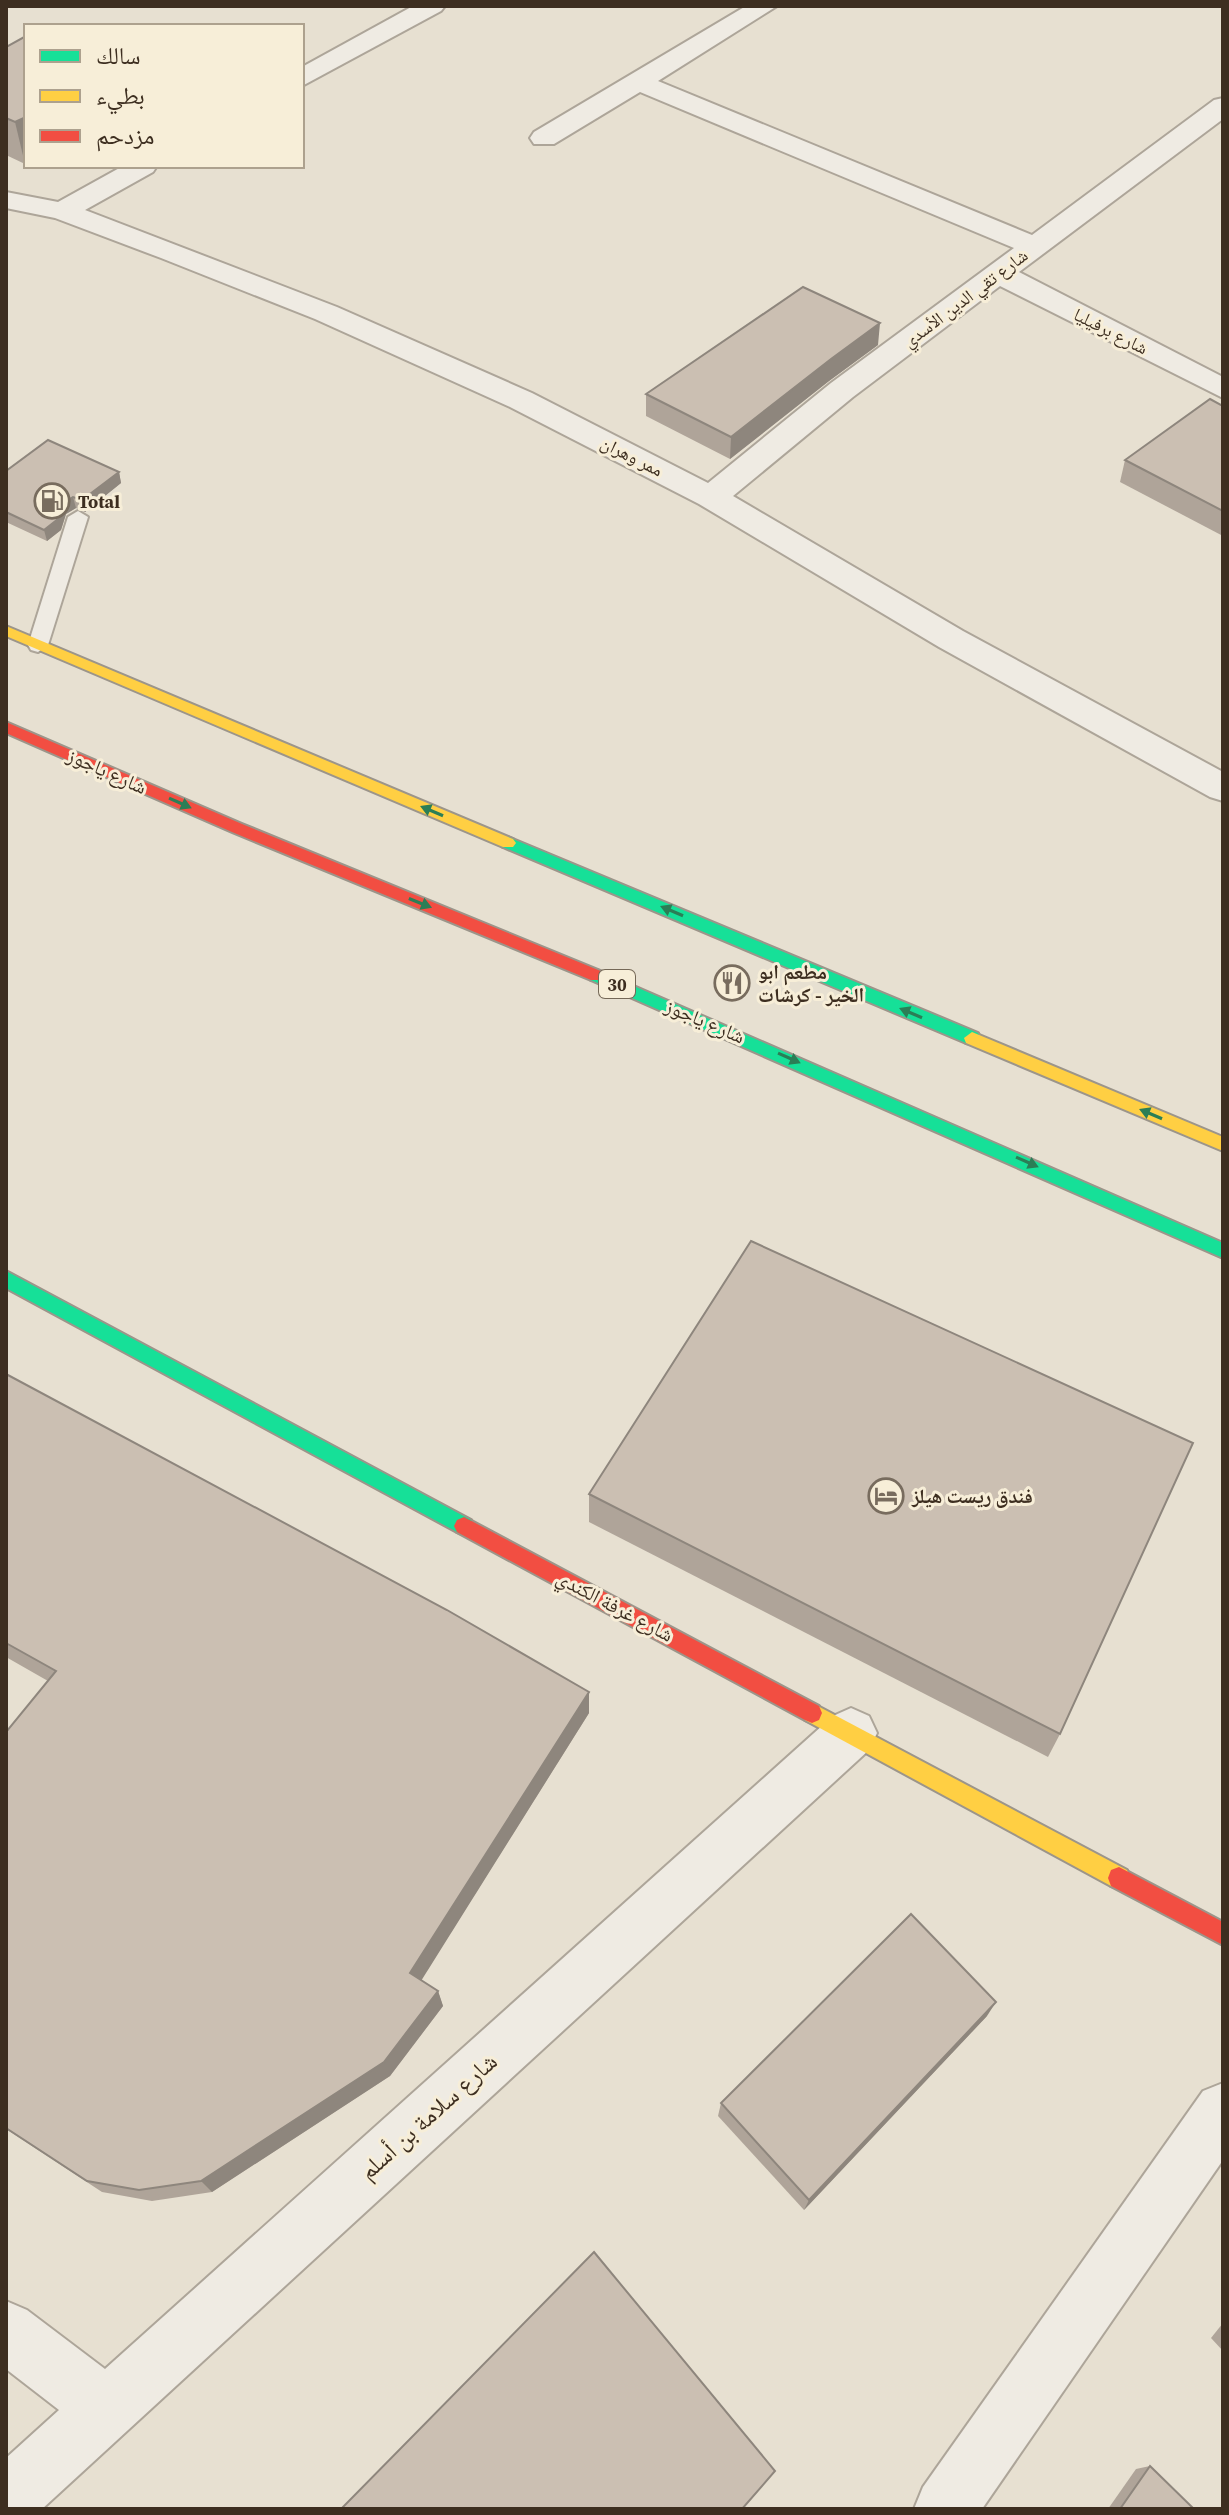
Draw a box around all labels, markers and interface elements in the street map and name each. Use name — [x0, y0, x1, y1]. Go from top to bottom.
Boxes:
legend — [24, 24, 304, 168]
text: سالك — [96, 39, 141, 72]
text: بطيء — [96, 79, 145, 115]
text: مزدحم — [96, 119, 155, 152]
street label: شارع تقي الدين الأسدي — [897, 243, 1034, 355]
street label: شارع برفيليا — [1070, 302, 1152, 360]
street label: ممر وهران — [597, 430, 667, 482]
fuel station icon: Total — [33, 482, 71, 520]
place label: Total — [78, 489, 120, 514]
street label: شارع ياجوز — [62, 741, 151, 801]
one-way arrow — [168, 796, 192, 810]
one-way arrow — [420, 804, 444, 817]
one-way arrow — [408, 897, 432, 910]
one-way arrow — [660, 905, 684, 918]
place label: مطعم ابو الخير - كرشات — [758, 958, 864, 1009]
restaurant icon: مطعم ابو الخير - كرشات — [713, 964, 751, 1002]
road number: 30 — [599, 970, 635, 998]
street label: شارع ياجوز — [660, 991, 749, 1050]
one-way arrow — [899, 1006, 923, 1019]
one-way arrow — [777, 1051, 801, 1064]
one-way arrow — [1139, 1107, 1163, 1120]
one-way arrow — [1015, 1156, 1039, 1169]
hotel icon: فندق ريست هيلز — [867, 1477, 905, 1515]
place label: فندق ريست هيلز — [911, 1482, 1033, 1510]
street label: شارع غرفة الكندي — [551, 1563, 678, 1650]
street label: شارع سلامة بن أسلم — [352, 2045, 504, 2187]

